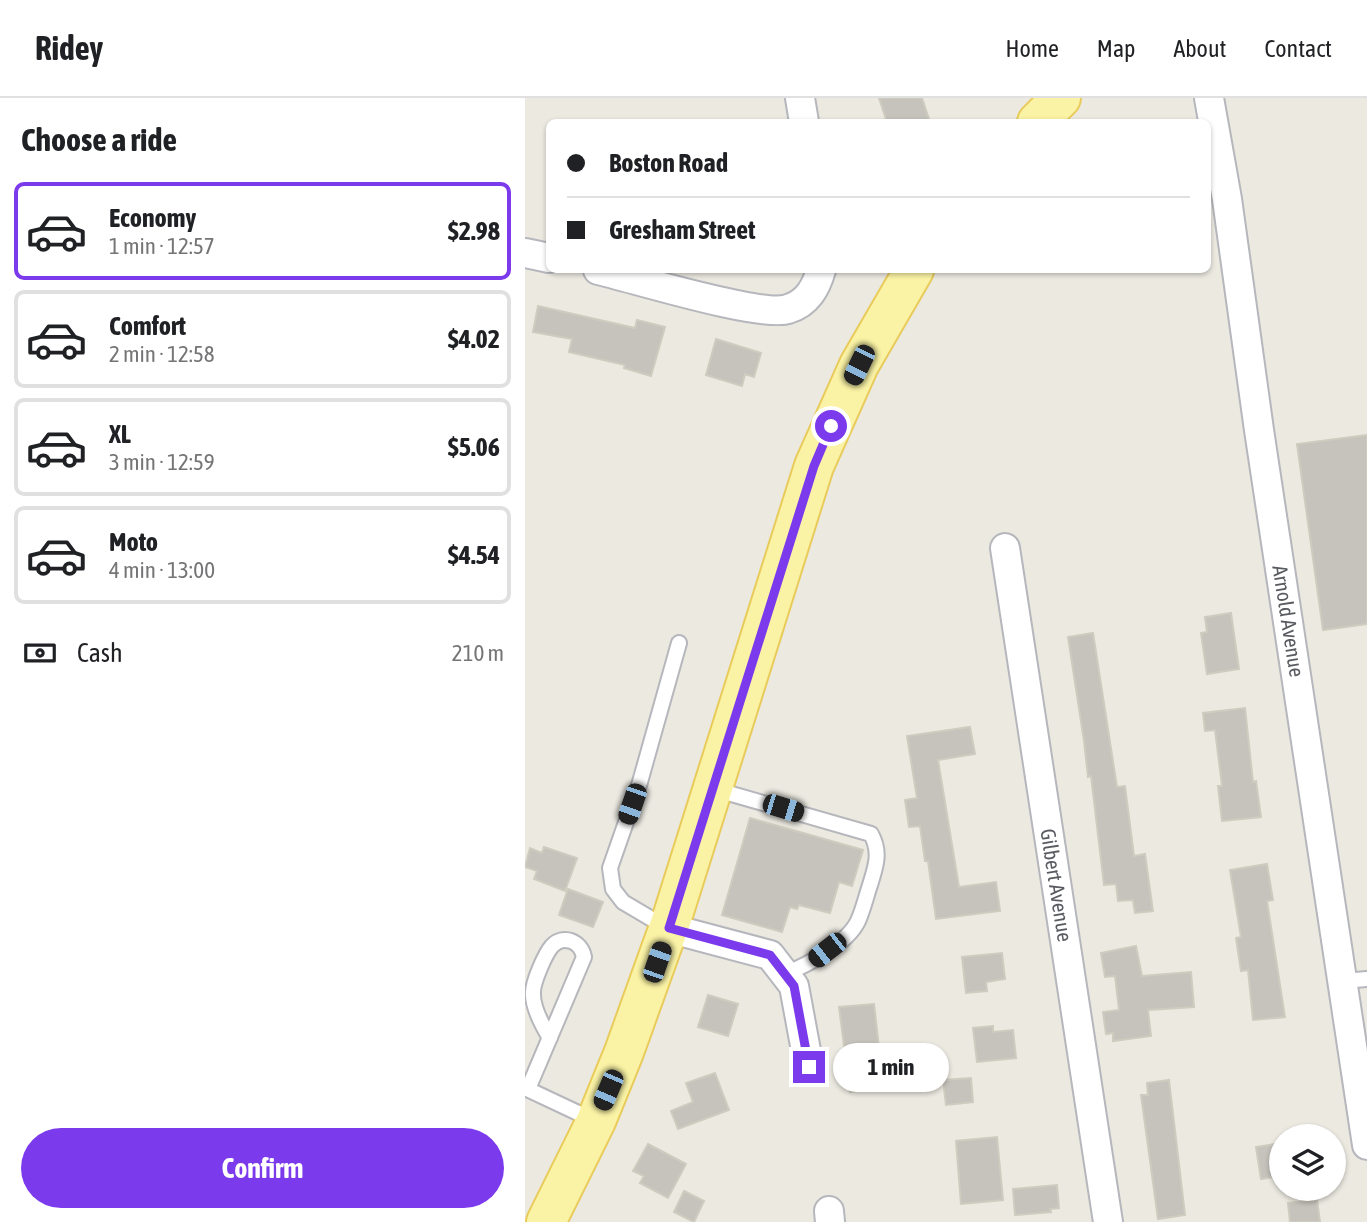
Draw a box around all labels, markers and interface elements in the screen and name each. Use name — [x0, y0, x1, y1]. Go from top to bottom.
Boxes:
text: Ridey — [35, 29, 103, 67]
text: Home — [1005, 35, 1059, 62]
text: Map — [1097, 35, 1135, 62]
text: About — [1173, 35, 1226, 62]
text: Contact — [1264, 35, 1332, 62]
text: Choose a ride — [21, 121, 177, 158]
text: Boston Road — [609, 148, 728, 178]
icon: car — [25, 200, 88, 263]
text: Economy — [109, 203, 196, 233]
text: Gresham Street — [609, 215, 755, 245]
text: $2.98 — [448, 216, 500, 246]
text: 1 min · 12:57 — [109, 233, 215, 259]
icon: car — [25, 308, 88, 371]
text: Comfort — [109, 311, 186, 341]
text: $4.02 — [448, 324, 500, 354]
text: 2 min · 12:58 — [109, 341, 215, 367]
car — [841, 342, 878, 388]
route start — [815, 410, 847, 442]
icon: car — [25, 416, 88, 479]
text: XL — [109, 419, 131, 449]
text: $5.06 — [448, 432, 500, 462]
text: 3 min · 12:59 — [109, 449, 215, 475]
icon: car — [25, 524, 88, 587]
text: Moto — [109, 527, 158, 557]
text: $4.54 — [448, 540, 500, 570]
text: 4 min · 13:00 — [109, 557, 215, 583]
street label: Arnold Avenue — [1268, 563, 1310, 679]
icon: cash — [21, 634, 59, 672]
text: Cash — [77, 638, 123, 668]
text: 210 m — [452, 640, 504, 666]
car — [616, 781, 649, 827]
car — [760, 792, 807, 824]
street label: Gilbert Avenue — [1036, 827, 1078, 943]
car — [804, 929, 851, 971]
car — [641, 939, 674, 985]
callout: 1 min — [833, 1042, 949, 1091]
route end — [793, 1051, 825, 1083]
text: 1 min — [868, 1054, 914, 1080]
car — [591, 1067, 626, 1113]
map controls — [1269, 1124, 1346, 1201]
button: layers — [1269, 1124, 1346, 1201]
button: Confirm — [21, 1128, 504, 1208]

